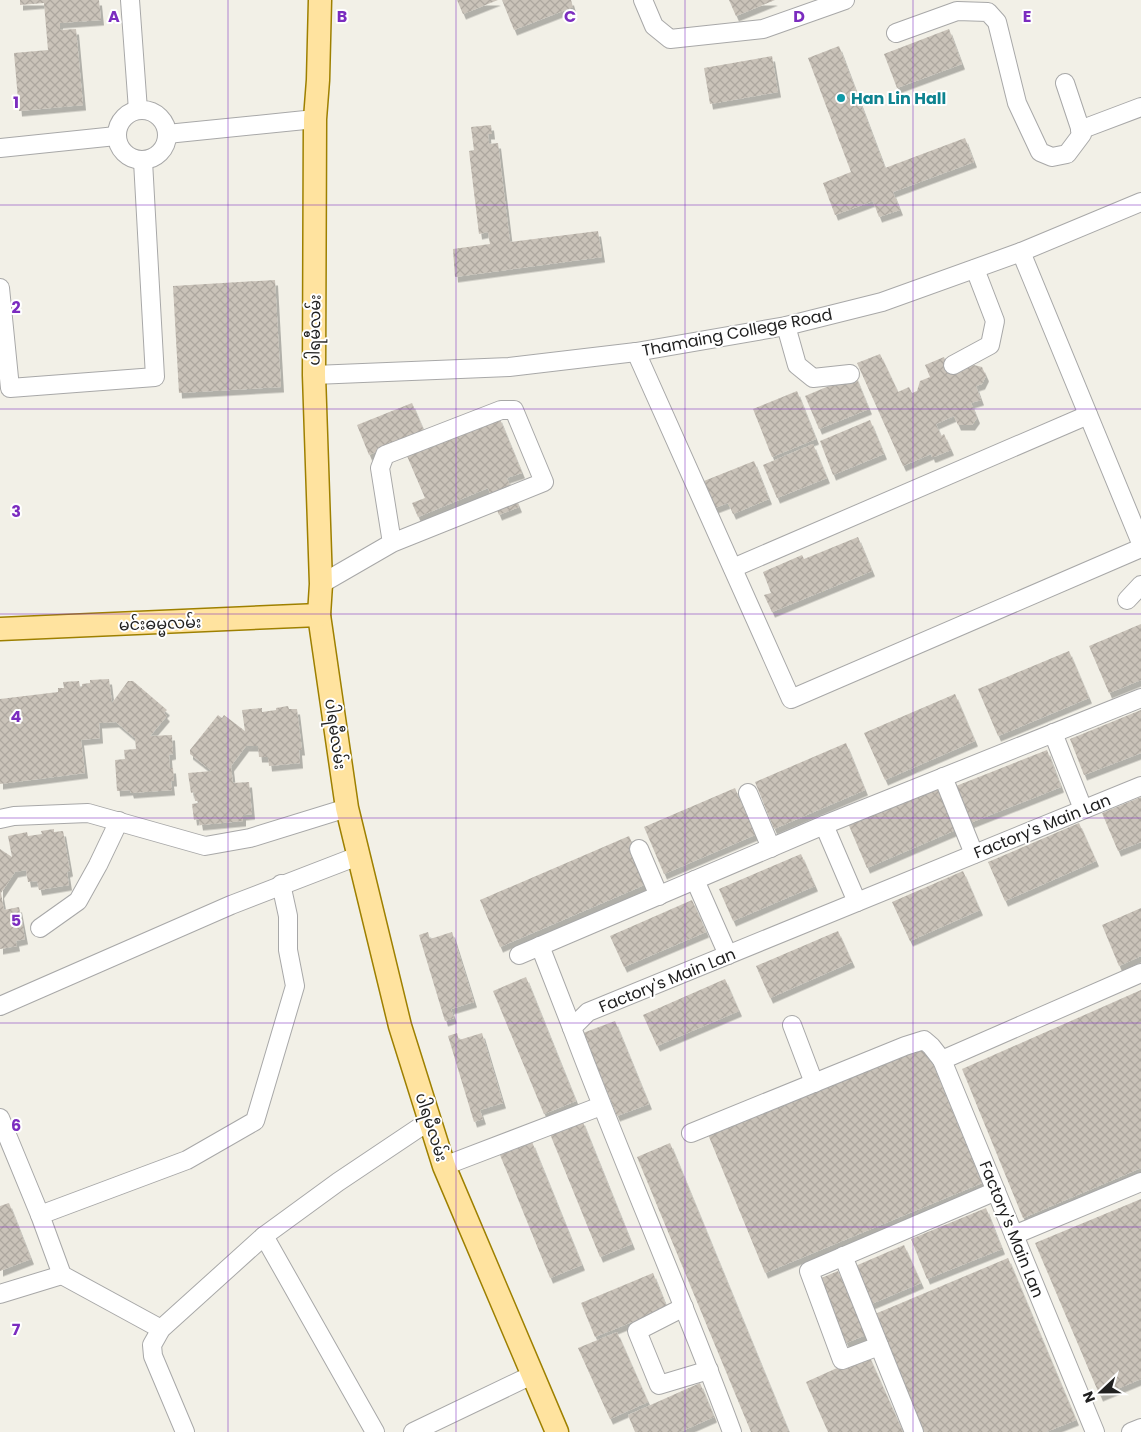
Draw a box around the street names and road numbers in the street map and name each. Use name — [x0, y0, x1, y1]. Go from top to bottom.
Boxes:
street label: ပါရမီလမ်း — [302, 294, 329, 366]
street label: Thamaing College Road — [640, 303, 834, 362]
street label: မင်းဓမ္မလမ်း — [118, 611, 202, 639]
street label: ပါရမီလမ်း — [317, 697, 352, 771]
street label: Factory's Main Lan — [970, 788, 1114, 864]
street label: Factory's Main Lan — [595, 942, 739, 1018]
street label: ပါရမီလမ်း — [408, 1090, 453, 1165]
street label: Factory's Main Lan — [974, 1157, 1050, 1301]

